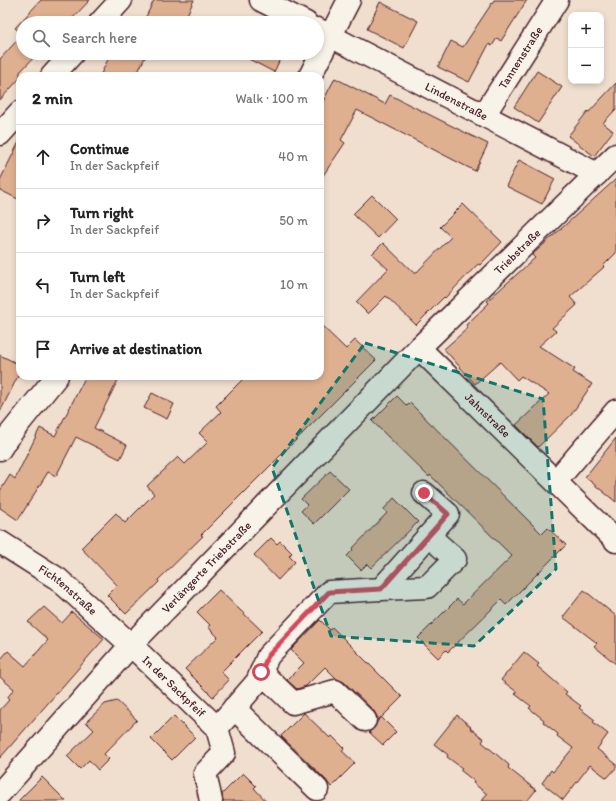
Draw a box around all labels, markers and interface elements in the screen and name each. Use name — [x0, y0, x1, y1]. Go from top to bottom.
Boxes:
map controls — [568, 12, 604, 84]
button: + — [568, 12, 604, 48]
search box — [16, 16, 324, 60]
street label: Tannenstraße — [495, 23, 546, 92]
icon: search — [30, 27, 52, 49]
text: Search here — [62, 29, 137, 47]
button: − — [568, 48, 604, 84]
street label: Lindenstraße — [423, 79, 490, 123]
text: 2 min — [32, 88, 72, 108]
text: Walk · 100 m — [235, 91, 308, 106]
text: Continue — [70, 140, 129, 158]
icon: ahead — [32, 146, 54, 168]
text: 40 m — [278, 149, 308, 164]
text: In der Sackpfeif — [70, 158, 159, 173]
text: Turn right — [70, 204, 134, 222]
icon: right — [32, 210, 54, 232]
text: 50 m — [279, 213, 308, 228]
text: In der Sackpfeif — [70, 222, 159, 237]
street label: Triebstraße — [491, 226, 544, 277]
text: Turn left — [70, 268, 125, 286]
icon: left — [32, 274, 54, 296]
text: 10 m — [280, 277, 308, 292]
text: In der Sackpfeif — [70, 286, 159, 301]
icon: arrive — [32, 338, 54, 360]
text: Arrive at destination — [70, 340, 202, 358]
street label: Jahnstraße — [462, 390, 513, 441]
route end — [415, 484, 433, 502]
street label: Verlängerte Triebstraße — [159, 518, 254, 616]
street label: Fichtenstraße — [36, 561, 100, 618]
street label: In der Sackpfeif — [140, 653, 209, 720]
route start — [252, 663, 270, 681]

